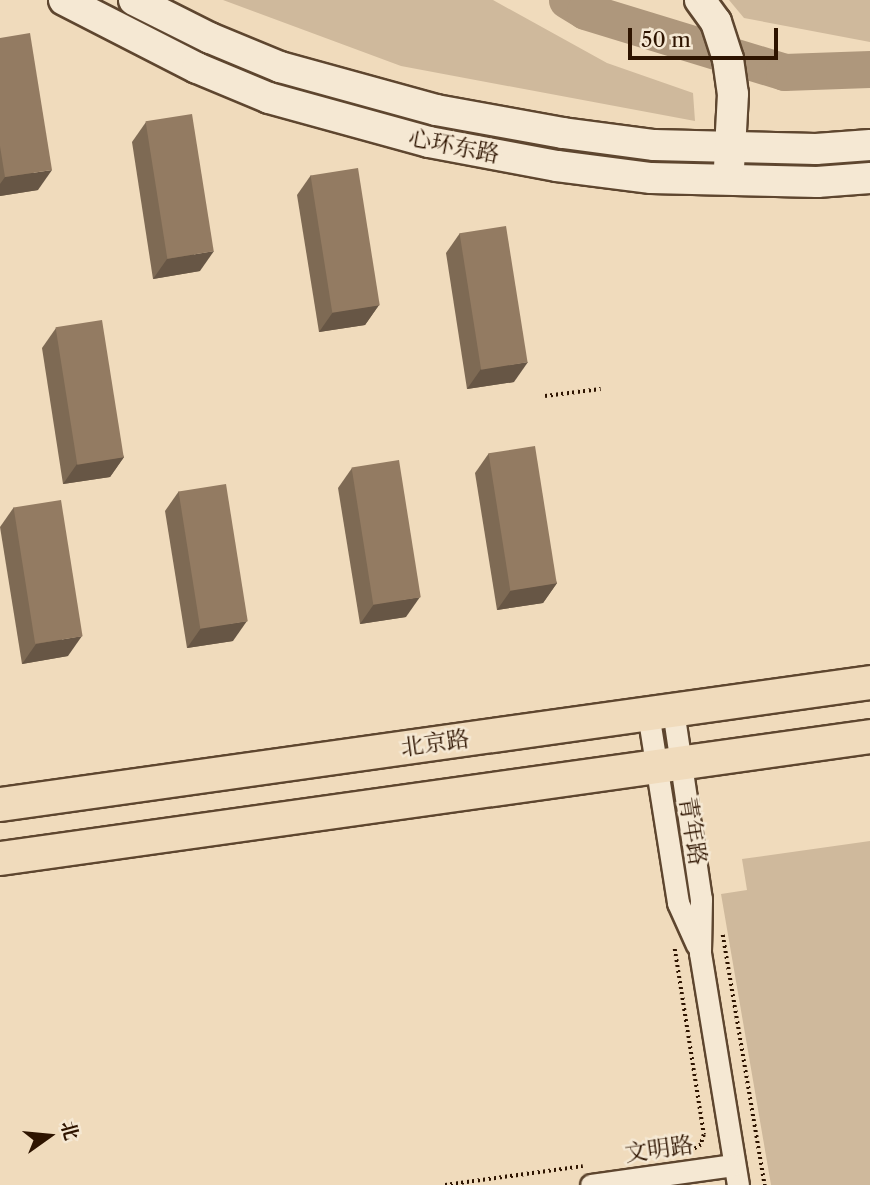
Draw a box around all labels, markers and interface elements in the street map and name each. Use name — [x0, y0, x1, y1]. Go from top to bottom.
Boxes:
scale bar — [632, 14, 782, 58]
text: 50 m — [641, 27, 691, 52]
street label: 心环东路 — [406, 124, 502, 168]
street label: 北京路 — [399, 725, 471, 761]
street label: 青年路 — [674, 795, 712, 867]
north arrow — [14, 1101, 84, 1171]
text: 北 — [56, 1118, 83, 1143]
street label: 文明路 — [623, 1131, 695, 1167]

